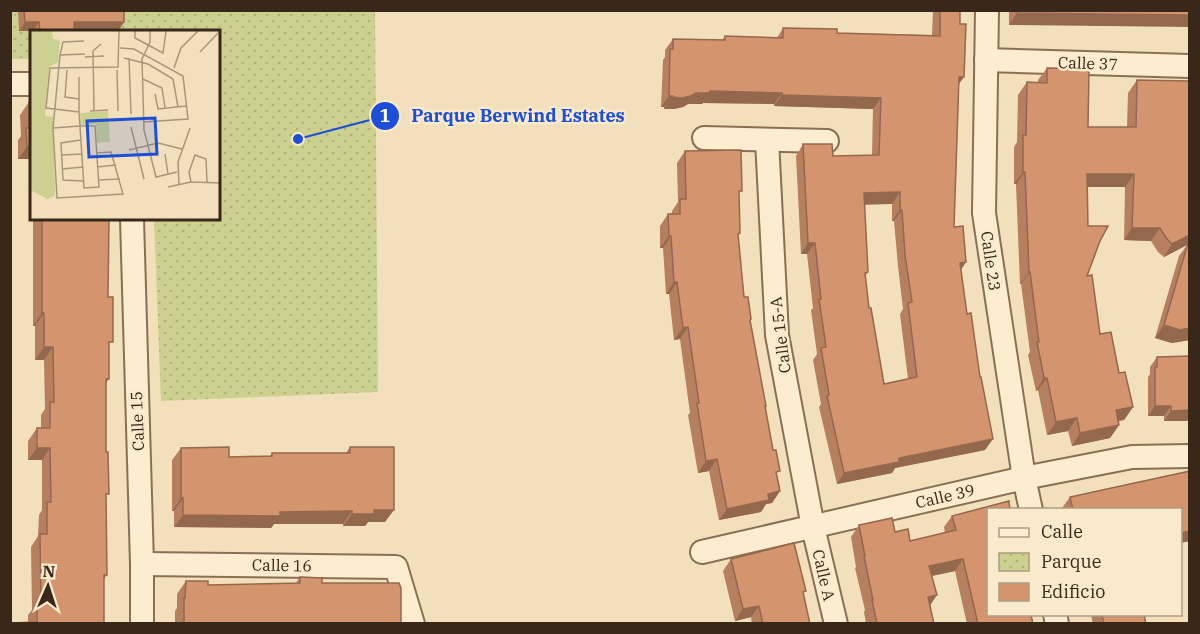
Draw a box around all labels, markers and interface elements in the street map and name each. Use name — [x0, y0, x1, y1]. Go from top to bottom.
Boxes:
inset map — [30, 30, 220, 220]
street label: Calle 37 — [1058, 52, 1118, 74]
callout: Parque Berwind Estates — [370, 98, 637, 134]
text: 1 — [380, 104, 391, 127]
text: Parque Berwind Estates — [411, 104, 625, 127]
street label: Calle 23 — [977, 230, 1005, 292]
street label: Calle 15-A — [765, 296, 795, 374]
street label: Calle 15 — [126, 391, 148, 451]
street label: Calle 39 — [913, 480, 977, 512]
legend — [987, 508, 1182, 616]
text: Calle — [1041, 520, 1083, 543]
street label: Calle A — [808, 548, 840, 603]
text: Parque — [1041, 550, 1101, 573]
street label: Calle 16 — [252, 554, 312, 576]
north arrow — [18, 556, 78, 616]
text: N — [42, 561, 56, 581]
text: Edificio — [1041, 580, 1105, 603]

